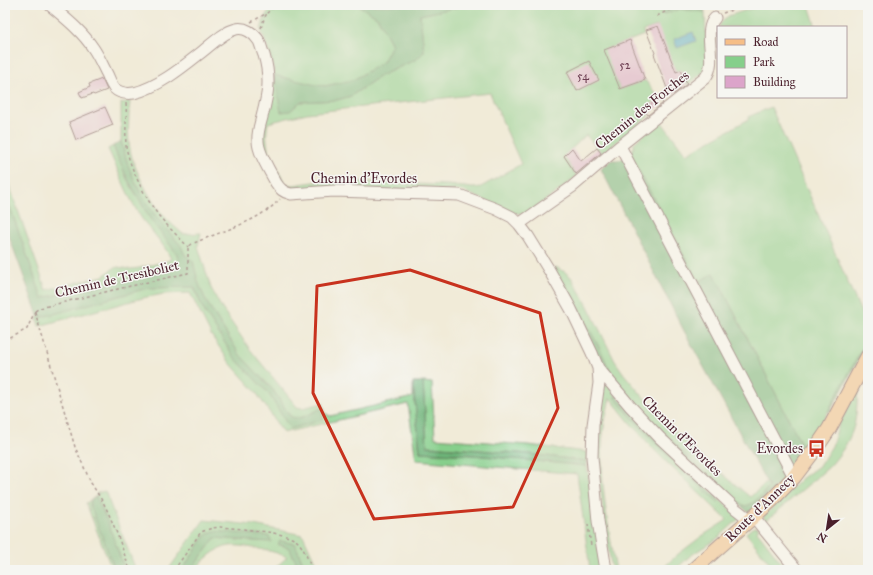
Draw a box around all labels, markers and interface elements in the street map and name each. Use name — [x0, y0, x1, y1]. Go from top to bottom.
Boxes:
legend — [717, 26, 847, 98]
text: Road — [753, 35, 779, 49]
text: Park — [753, 55, 775, 69]
house number: 52 — [619, 58, 631, 72]
street label: Chemin des Forches — [592, 67, 692, 153]
house number: 54 — [577, 69, 589, 83]
text: Building — [753, 75, 796, 90]
street label: Chemin d'Evordes — [311, 170, 417, 187]
street label: Chemin de Tresiboliet — [53, 256, 181, 302]
street label: Chemin d'Evordes — [638, 392, 726, 480]
bus stop icon: Evordes — [806, 438, 826, 458]
place label: Evordes — [756, 440, 803, 457]
street label: Route d'Annecy — [721, 470, 799, 546]
north arrow — [807, 509, 847, 549]
text: N — [814, 529, 830, 545]

